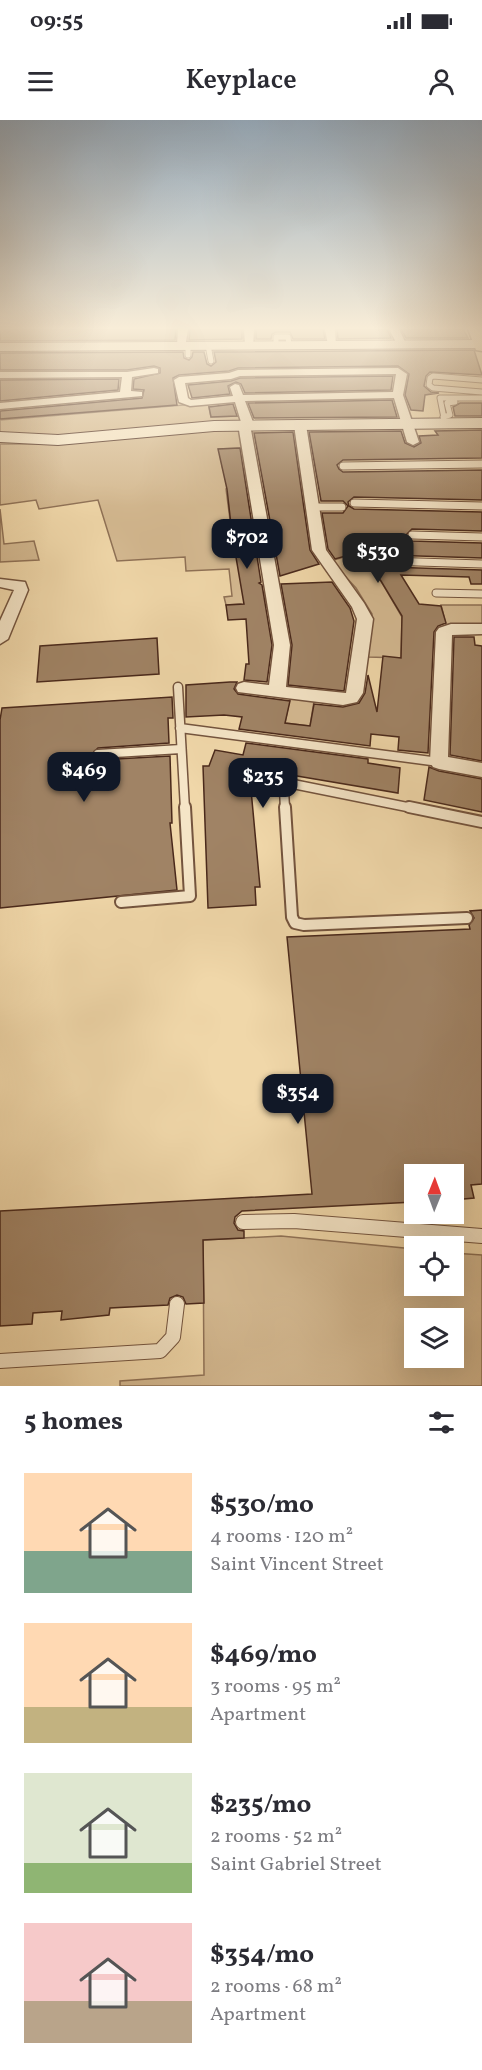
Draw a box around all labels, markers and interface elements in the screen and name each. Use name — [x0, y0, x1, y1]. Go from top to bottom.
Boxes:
text: 09:55 — [30, 6, 83, 37]
text: Keyplace — [185, 62, 297, 100]
icon: menu — [24, 65, 57, 98]
icon: person — [425, 65, 458, 98]
pin: $702 — [211, 519, 283, 570]
text: $702 — [226, 524, 268, 552]
pin: $530 — [342, 533, 414, 584]
text: $530 — [357, 538, 400, 566]
pin: $469 — [48, 752, 120, 803]
text: $469 — [61, 757, 107, 785]
pin: $235 — [227, 758, 299, 809]
text: $235 — [242, 763, 284, 791]
pin: $354 — [262, 1074, 334, 1125]
text: $354 — [276, 1079, 320, 1107]
north arrow — [404, 1164, 464, 1224]
map controls — [404, 1164, 464, 1368]
button: locate — [404, 1236, 464, 1296]
button: layers — [404, 1308, 464, 1368]
text: 5 homes — [24, 1404, 123, 1440]
icon: filters — [425, 1406, 458, 1439]
text: $530/mo — [210, 1487, 314, 1523]
icon: home — [72, 1497, 144, 1569]
text: 4 rooms · 120 m² — [210, 1523, 353, 1551]
text: Saint Vincent Street — [210, 1551, 384, 1579]
text: $469/mo — [210, 1637, 317, 1673]
icon: home — [72, 1647, 144, 1719]
text: 3 rooms · 95 m² — [210, 1673, 341, 1701]
text: Apartment — [210, 1701, 306, 1729]
text: $235/mo — [210, 1787, 311, 1823]
icon: home — [72, 1797, 144, 1869]
text: 2 rooms · 52 m² — [210, 1823, 342, 1851]
text: Saint Gabriel Street — [210, 1851, 382, 1879]
text: $354/mo — [210, 1937, 314, 1973]
icon: home — [72, 1947, 144, 2019]
text: 2 rooms · 68 m² — [210, 1973, 342, 2001]
text: Apartment — [210, 2001, 306, 2029]

